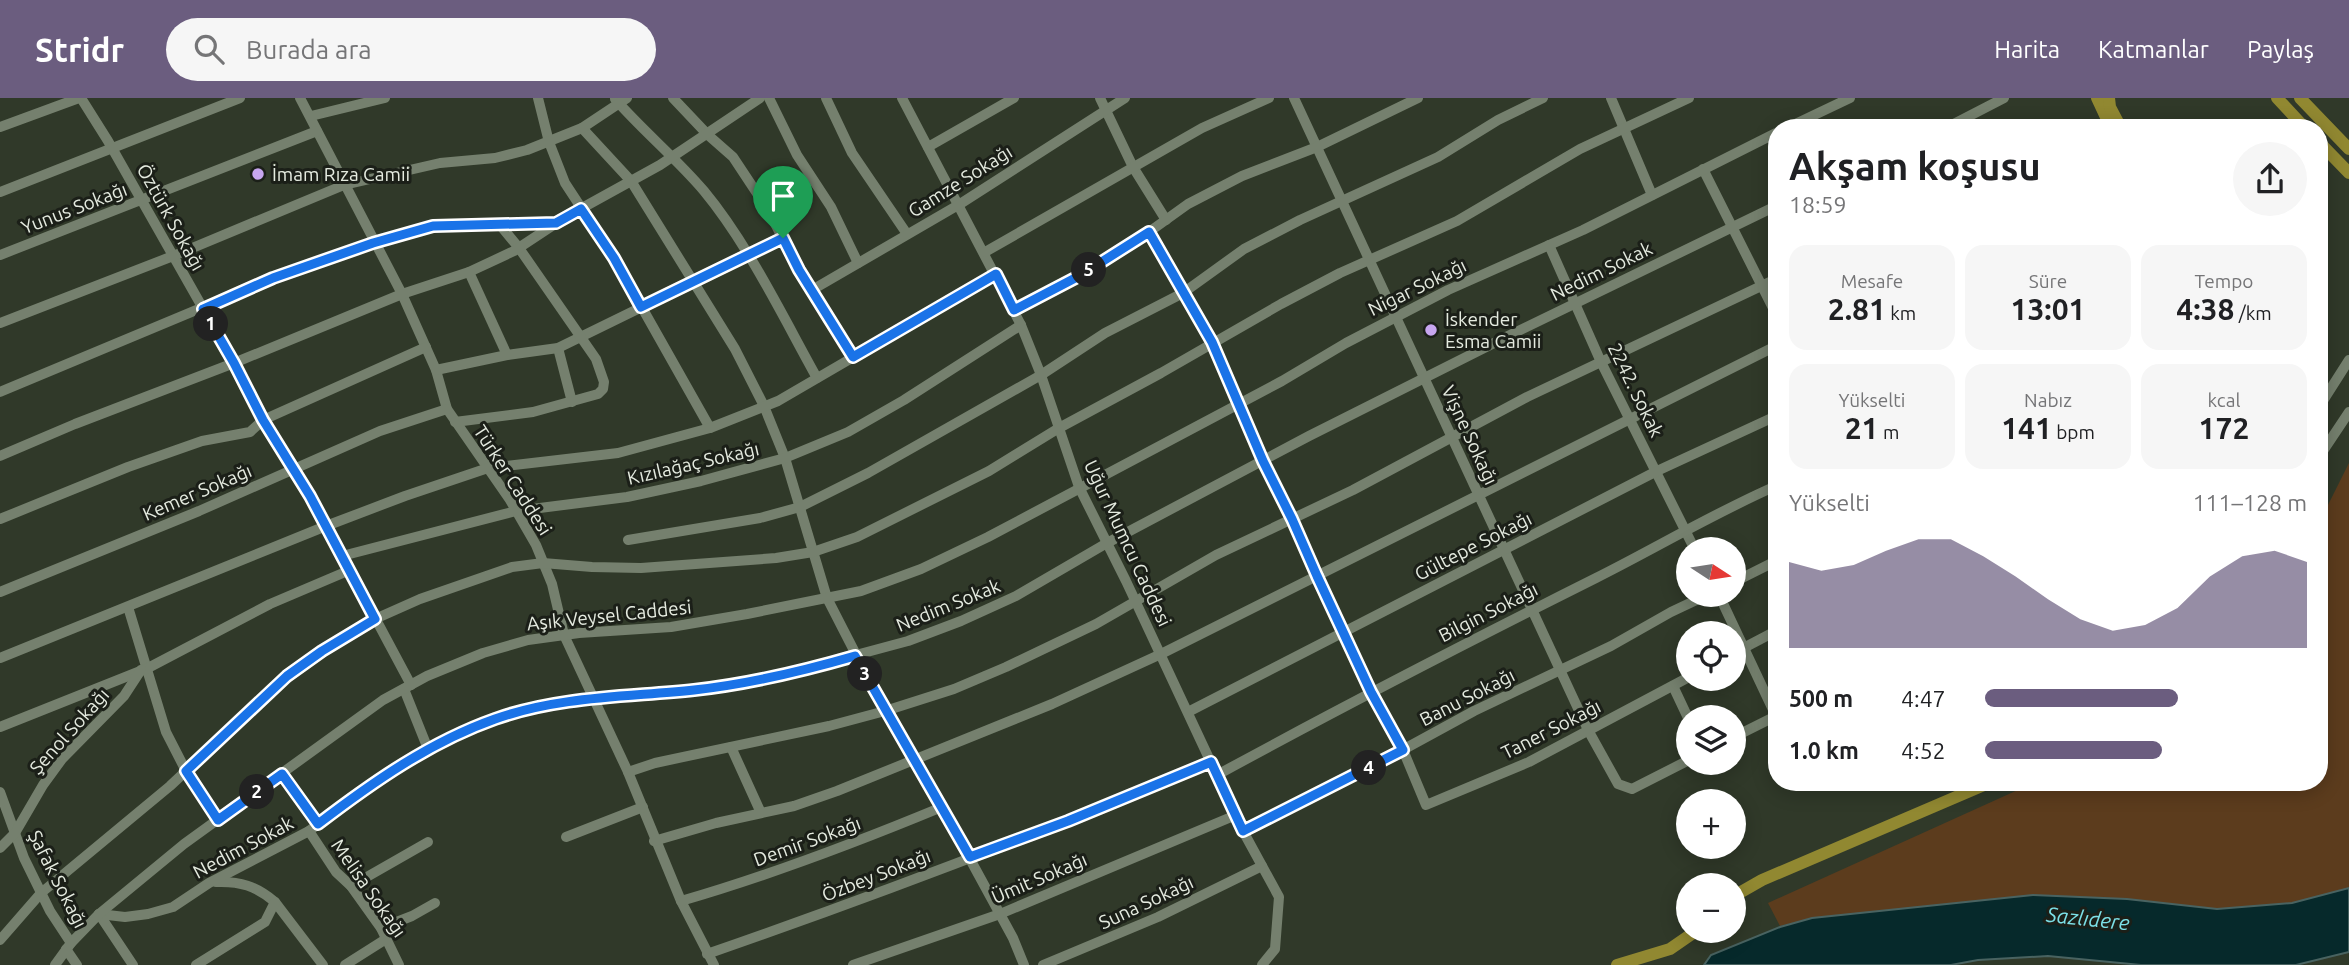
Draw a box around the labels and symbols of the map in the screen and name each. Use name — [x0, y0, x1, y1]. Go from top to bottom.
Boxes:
street label: Gamze Sokağı — [904, 140, 1016, 222]
street label: Öztürk Sokağı — [133, 160, 209, 274]
place label: İmam Rıza Camii — [272, 163, 410, 185]
marker: İmam Rıza Camii — [250, 166, 266, 182]
pin — [753, 166, 813, 238]
street label: Yunus Sokağı — [18, 178, 130, 238]
street label: Nedim Sokak — [1546, 237, 1656, 305]
pin: 5 — [1072, 252, 1106, 288]
street label: Nigar Sokağı — [1364, 254, 1470, 320]
pin: 1 — [194, 306, 228, 342]
place label: İskender Esma Camii — [1445, 308, 1541, 352]
marker: İskender Esma Camii — [1423, 322, 1439, 338]
street label: 2242. Sokak — [1604, 339, 1668, 441]
street label: Vişne Sokağı — [1437, 382, 1503, 488]
street label: Türker Caddesi — [469, 421, 557, 539]
street label: Kızılağaç Sokağı — [625, 437, 761, 489]
street label: Uğur Mumcu Caddesi — [1080, 456, 1176, 630]
street label: Kemer Sokağı — [139, 459, 255, 525]
street label: Gültepe Sokağı — [1411, 507, 1535, 585]
north arrow — [1676, 537, 1746, 607]
street label: Nedim Sokak — [893, 574, 1004, 636]
street label: Bilgin Sokağı — [1435, 578, 1541, 646]
street label: Aşık Veysel Caddesi — [526, 595, 692, 635]
pin: 3 — [848, 656, 882, 692]
street label: Banu Sokağı — [1416, 664, 1518, 730]
street label: Şenol Sokağı — [25, 684, 113, 778]
street label: Taner Sokağı — [1498, 695, 1604, 763]
pin: 4 — [1352, 750, 1386, 786]
pin: 2 — [240, 774, 274, 810]
street label: Nedim Sokak — [189, 811, 297, 883]
street label: Demir Sokağı — [750, 811, 864, 871]
street label: Şafak Sokağı — [24, 826, 92, 932]
street label: Melisa Sokağı — [327, 835, 411, 941]
street label: Özbey Sokağı — [819, 844, 933, 906]
street label: Ümit Sokağı — [988, 848, 1090, 908]
street label: Suna Sokağı — [1095, 871, 1197, 933]
water label: Sazlıdere — [2044, 902, 2131, 934]

